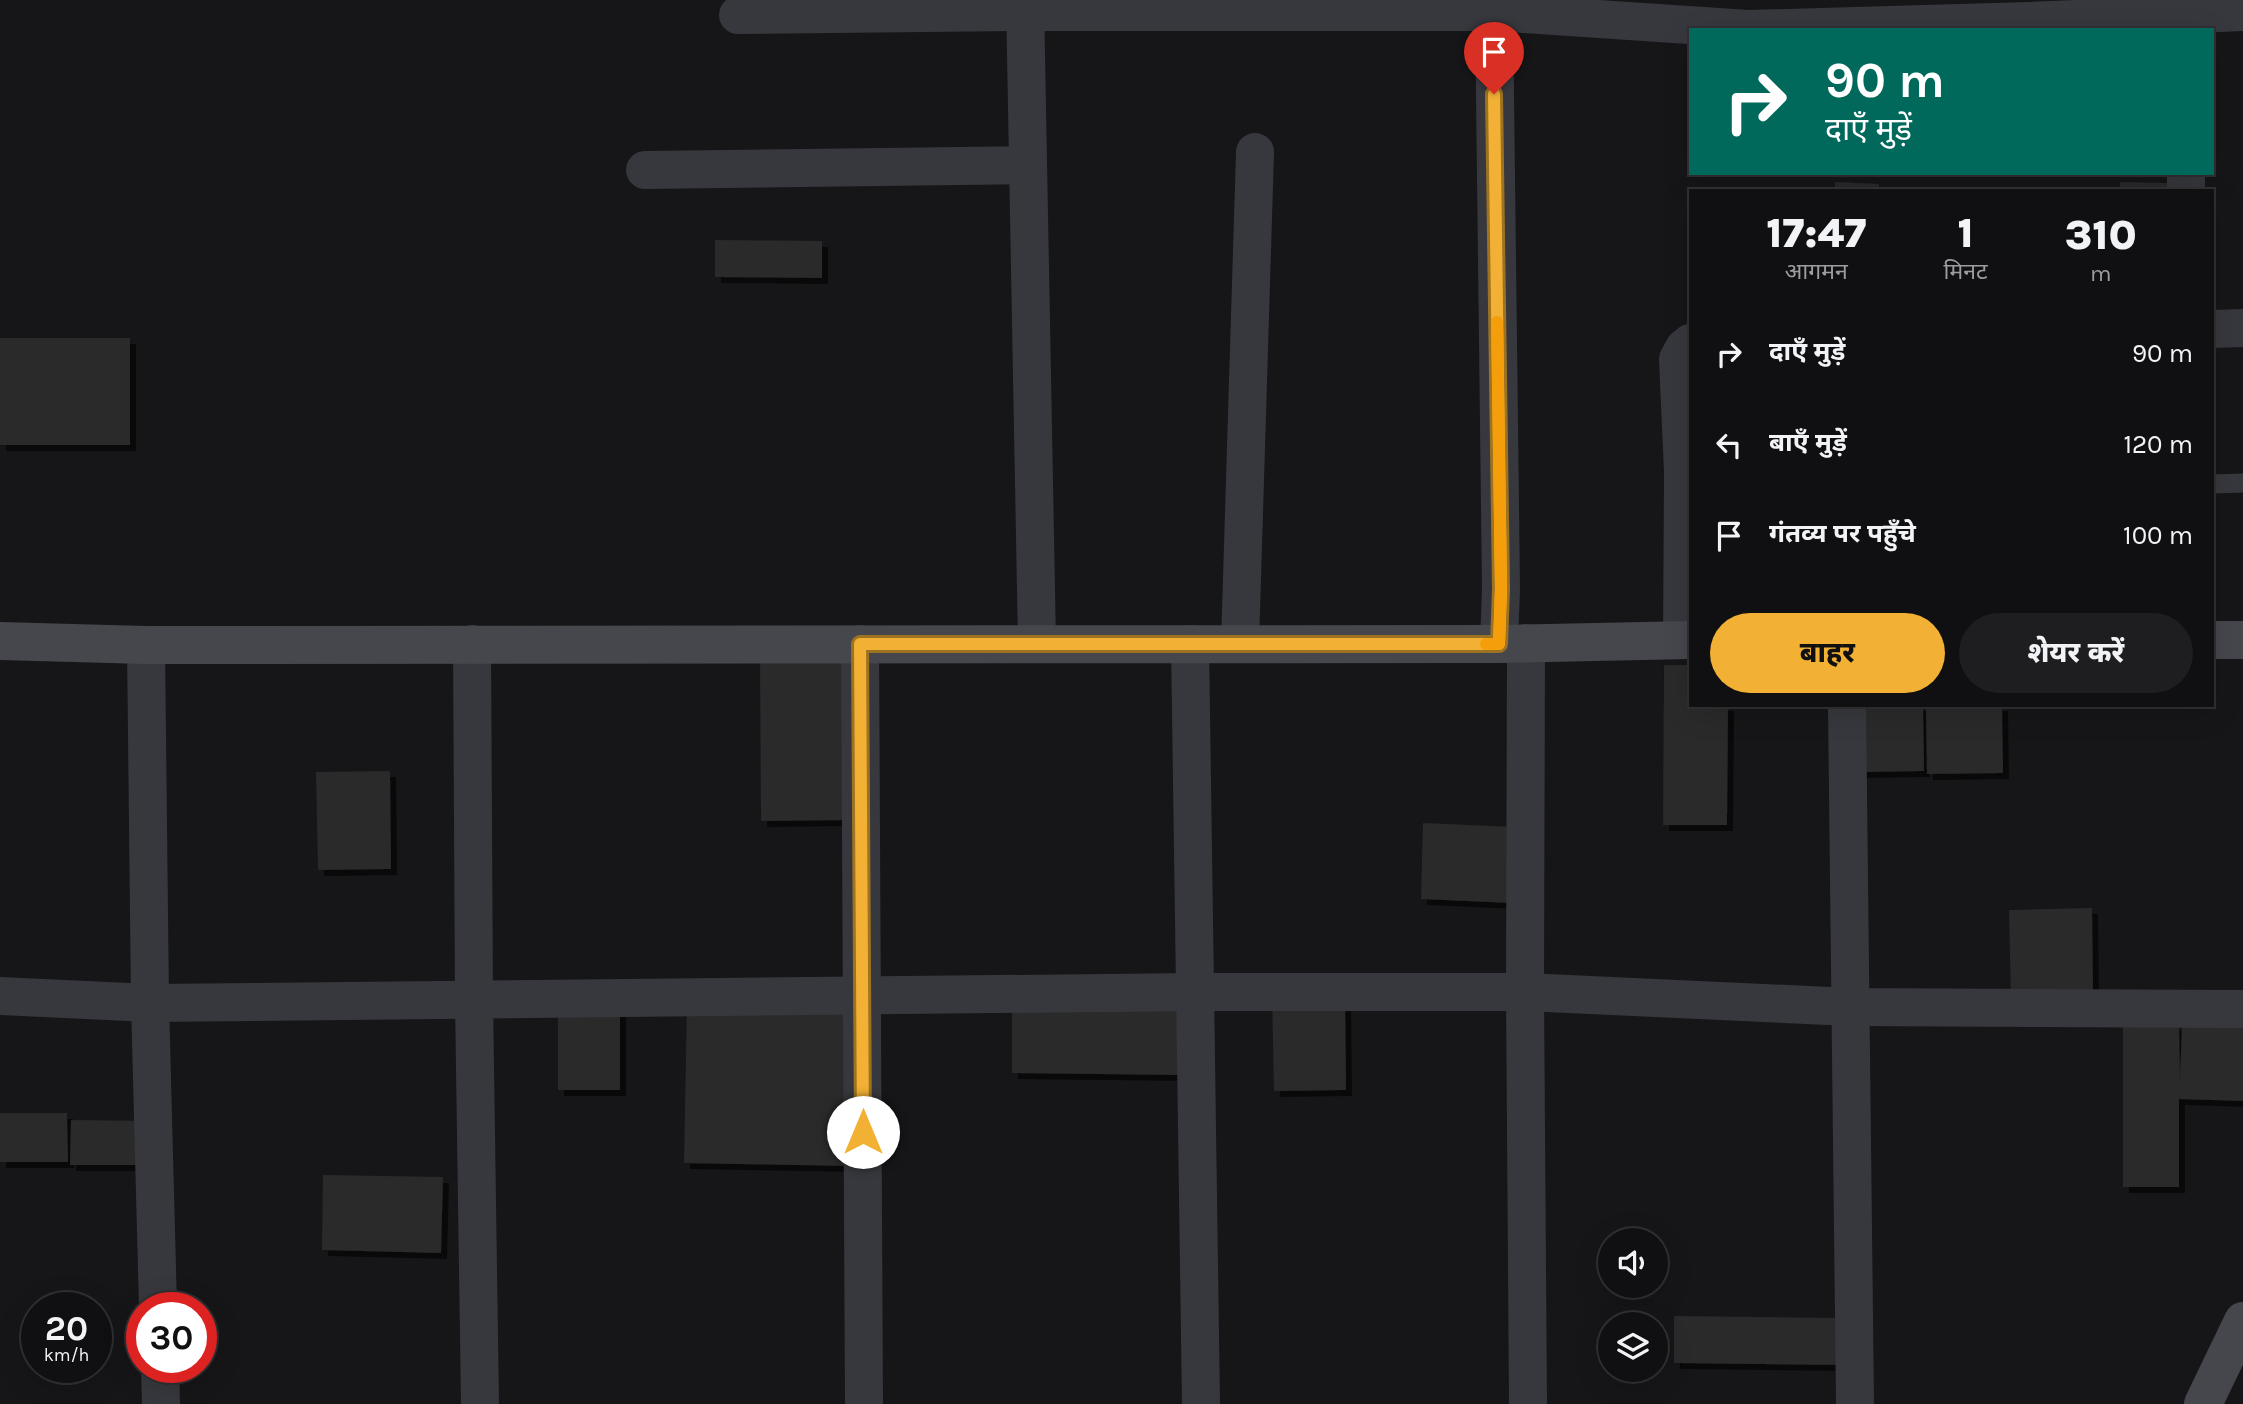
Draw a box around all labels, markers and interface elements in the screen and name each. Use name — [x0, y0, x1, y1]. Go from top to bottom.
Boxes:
pin — [1464, 22, 1524, 94]
icon: arrive — [1475, 33, 1513, 71]
text: 90 m — [1825, 52, 1945, 109]
icon: right — [1710, 56, 1801, 147]
text: दाएँ मुड़ें — [1825, 111, 1912, 148]
text: 17:47 — [1766, 208, 1866, 258]
text: 1 — [1957, 208, 1974, 258]
text: 310 — [2065, 210, 2137, 260]
text: आगमन — [1785, 258, 1848, 285]
text: मिनट — [1944, 258, 1988, 285]
text: m — [2090, 260, 2112, 287]
icon: right — [1710, 335, 1748, 373]
text: दाएँ मुड़ें — [1769, 336, 1845, 367]
text: 90 m — [2132, 338, 2193, 369]
icon: left — [1710, 426, 1748, 464]
text: बाएँ मुड़ें — [1769, 427, 1847, 458]
text: 120 m — [2123, 429, 2193, 460]
icon: arrive — [1710, 517, 1748, 555]
text: गंतव्य पर पहुँचे — [1769, 518, 1916, 549]
text: 100 m — [2123, 520, 2193, 551]
button: बाहर — [1710, 613, 1945, 693]
button: शेयर करें — [1959, 613, 2193, 693]
position arrow — [826, 1095, 900, 1169]
map controls — [1598, 1228, 1668, 1382]
button: sound — [1598, 1228, 1668, 1298]
speed limit sign: 30 — [126, 1292, 217, 1383]
text: 20 — [45, 1308, 88, 1349]
button: layers — [1598, 1312, 1668, 1382]
text: km/h — [44, 1344, 89, 1366]

